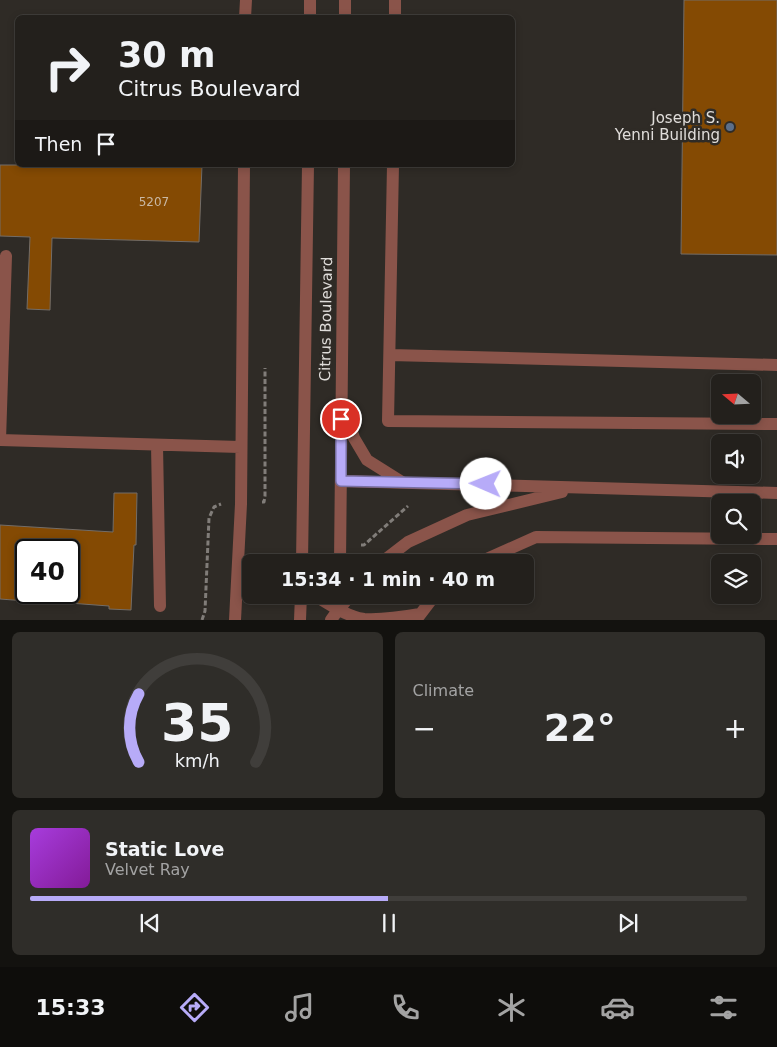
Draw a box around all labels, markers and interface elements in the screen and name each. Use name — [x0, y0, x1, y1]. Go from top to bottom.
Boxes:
icon: right — [35, 35, 100, 100]
text: 30 m — [118, 35, 215, 75]
text: Citrus Boulevard — [118, 76, 301, 101]
place label: Joseph S. Yenni Building — [614, 109, 720, 144]
marker: Joseph S. Yenni Building — [724, 121, 736, 133]
icon: arrive — [92, 130, 120, 158]
text: Then — [35, 133, 82, 155]
house number: 5207 — [139, 195, 169, 209]
street label: Citrus Boulevard — [316, 257, 336, 381]
north arrow — [711, 374, 761, 424]
map controls — [711, 374, 761, 604]
pin — [320, 398, 362, 440]
icon: arrive — [327, 405, 355, 433]
button: sound — [711, 434, 761, 484]
position arrow — [459, 457, 511, 509]
button: search — [711, 494, 761, 544]
speed limit sign: 40 — [15, 539, 80, 604]
button: layers — [711, 554, 761, 604]
text: 15:34 · 1 min · 40 m — [281, 568, 495, 590]
text: Climate — [413, 681, 474, 700]
text: 35 — [161, 693, 233, 753]
text: 22° — [544, 706, 616, 750]
text: − — [413, 712, 436, 745]
text: + — [724, 712, 747, 745]
text: km/h — [175, 750, 220, 771]
text: Static Love — [105, 838, 225, 860]
text: Velvet Ray — [105, 860, 190, 879]
icon: previous — [136, 909, 164, 937]
icon: pause — [375, 909, 403, 937]
icon: next — [614, 909, 642, 937]
icon: directions — [177, 990, 212, 1025]
icon: music — [282, 990, 317, 1025]
icon: phone — [388, 990, 423, 1025]
icon: climate — [494, 990, 529, 1025]
icon: car — [600, 990, 635, 1025]
icon: filters — [706, 990, 741, 1025]
text: 15:33 — [35, 995, 106, 1020]

